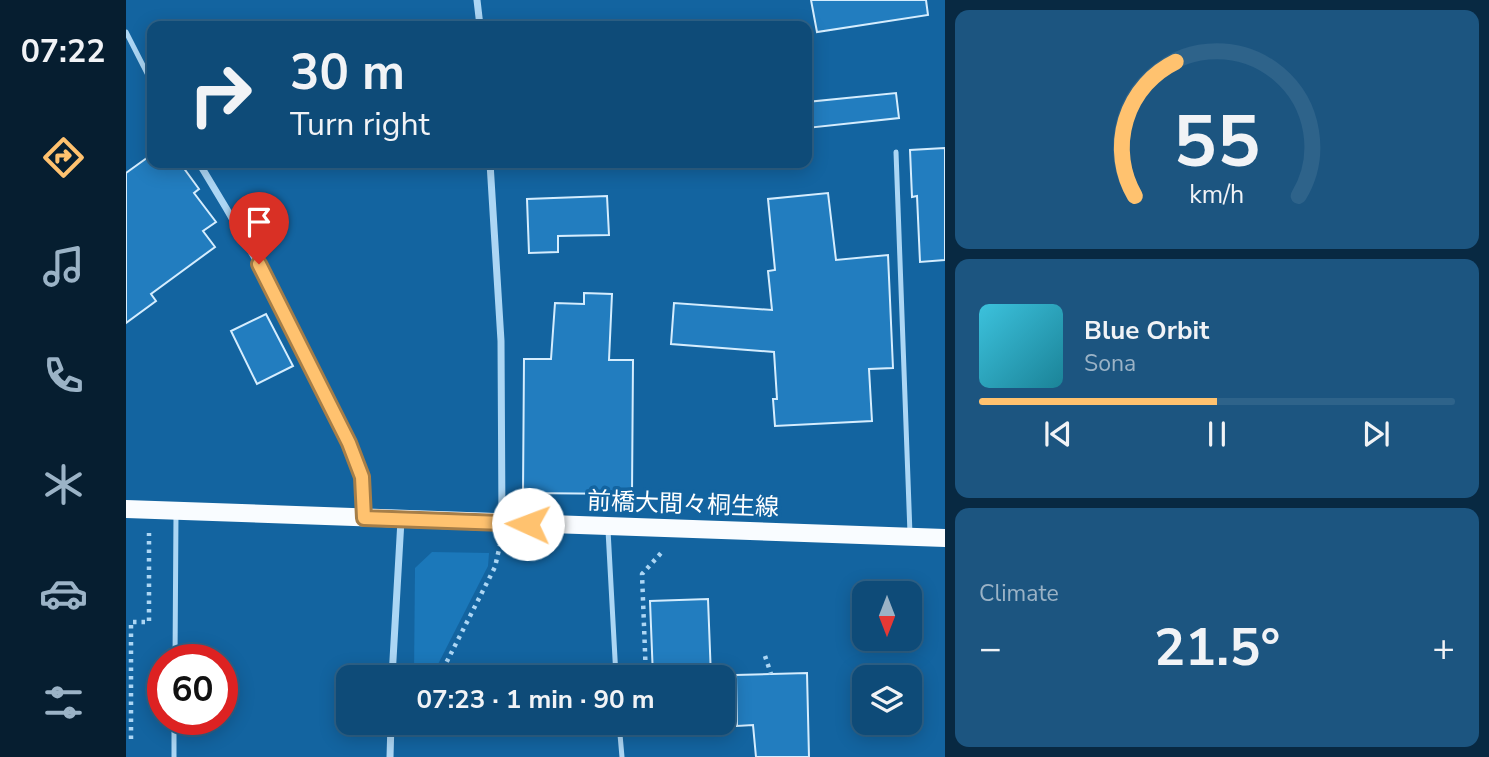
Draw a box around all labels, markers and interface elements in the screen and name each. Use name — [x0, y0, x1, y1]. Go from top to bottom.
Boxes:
text: 07:22 — [21, 30, 105, 73]
text: 30 m — [290, 39, 405, 106]
icon: right — [175, 49, 266, 140]
text: 55 — [1173, 92, 1261, 192]
text: Turn right — [290, 103, 430, 146]
icon: directions — [39, 133, 88, 182]
text: km/h — [1189, 177, 1245, 211]
pin — [229, 192, 289, 264]
icon: arrive — [240, 203, 278, 241]
icon: music — [39, 242, 88, 291]
text: Blue Orbit — [1084, 313, 1209, 348]
text: Sona — [1084, 348, 1136, 379]
icon: phone — [39, 351, 88, 400]
icon: previous — [1039, 415, 1077, 453]
icon: pause — [1198, 415, 1236, 453]
icon: next — [1357, 415, 1395, 453]
icon: climate — [39, 460, 88, 509]
street label: 前橋大間々桐生線 — [587, 485, 779, 523]
position arrow — [491, 487, 565, 561]
icon: car — [39, 569, 88, 618]
text: Climate — [979, 578, 1059, 609]
north arrow — [852, 581, 922, 651]
map controls — [852, 581, 922, 735]
text: 21.5° — [1154, 612, 1280, 683]
text: − — [979, 623, 1002, 674]
text: + — [1432, 623, 1455, 674]
speed limit sign: 60 — [147, 644, 238, 735]
button: layers — [852, 665, 922, 735]
icon: filters — [39, 678, 88, 727]
text: 07:23 · 1 min · 90 m — [416, 682, 655, 717]

